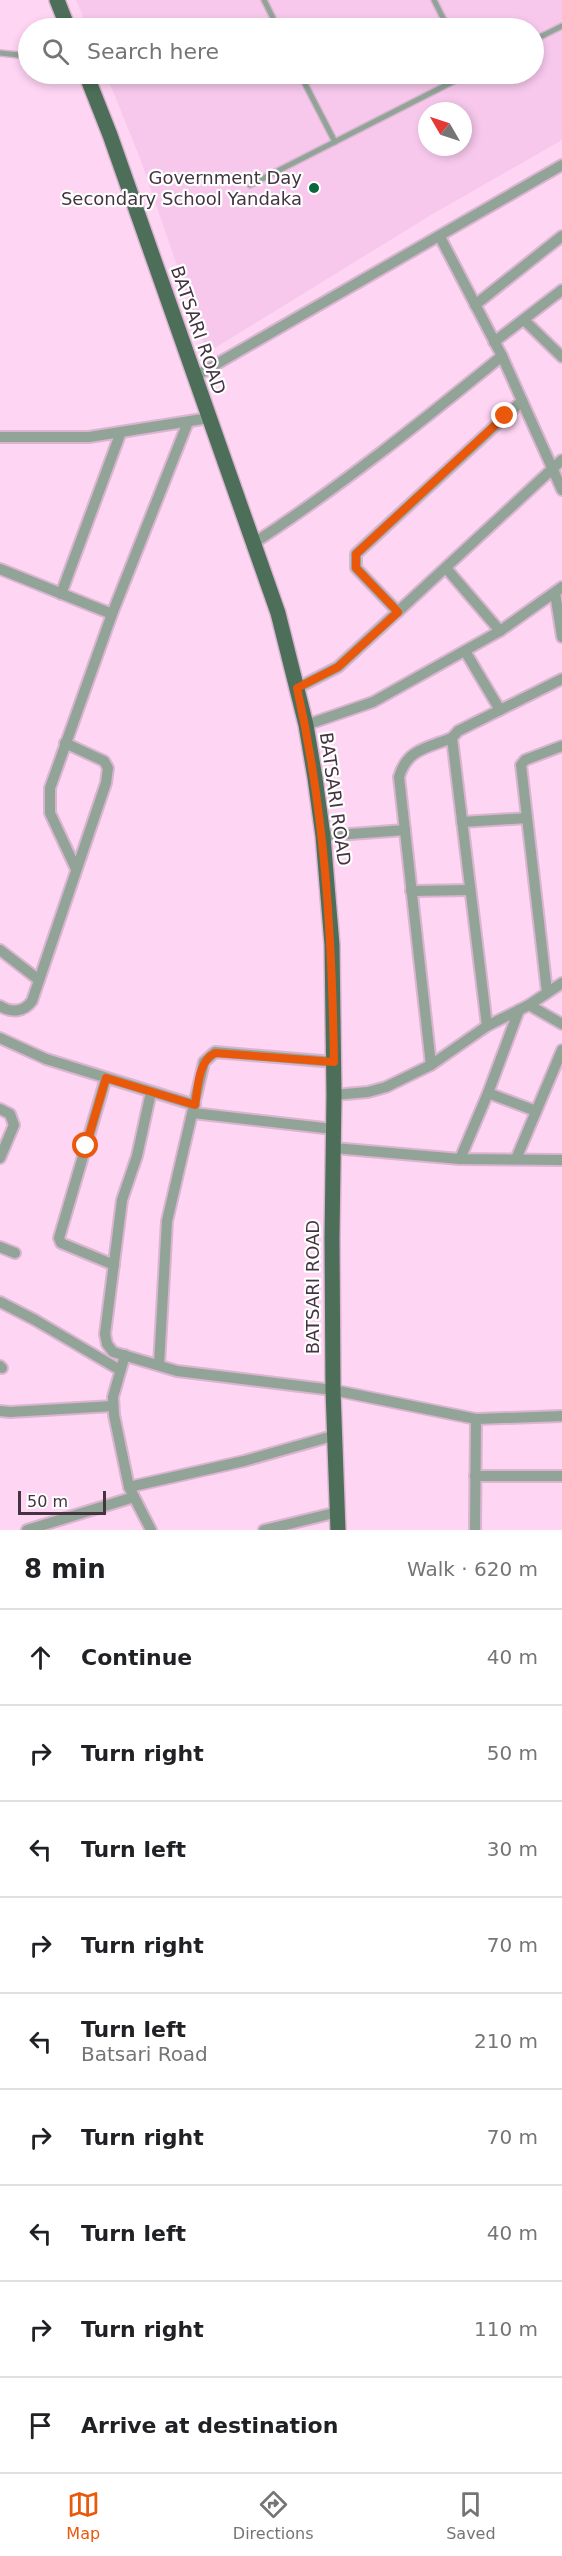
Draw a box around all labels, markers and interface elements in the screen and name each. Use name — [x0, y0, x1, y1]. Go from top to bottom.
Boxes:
search box — [18, 18, 544, 84]
icon: search — [39, 35, 72, 68]
text: Search here — [87, 39, 219, 64]
north arrow — [418, 102, 472, 156]
place label: Government Day Secondary School Yandaka — [61, 167, 302, 209]
marker: Government Day Secondary School Yandaka — [307, 181, 321, 195]
street label: BATSARI ROAD — [167, 263, 230, 397]
route end — [491, 402, 517, 428]
street label: BATSARI ROAD — [316, 731, 355, 867]
route start — [72, 1132, 98, 1158]
street label: BATSARI ROAD — [302, 1220, 323, 1354]
scale bar — [18, 1488, 106, 1516]
text: 50 m — [27, 1492, 68, 1511]
text: 8 min — [24, 1554, 106, 1584]
text: Walk · 620 m — [407, 1557, 538, 1581]
icon: ahead — [24, 1641, 57, 1674]
text: Continue — [81, 1645, 192, 1670]
text: 40 m — [487, 1645, 538, 1669]
icon: right — [24, 1737, 57, 1770]
text: Turn right — [81, 1741, 204, 1766]
text: 50 m — [487, 1741, 538, 1765]
icon: left — [24, 1833, 57, 1866]
text: Turn left — [81, 1837, 186, 1862]
text: 30 m — [487, 1837, 538, 1861]
icon: right — [24, 1929, 57, 1962]
text: Turn right — [81, 1933, 204, 1958]
text: 70 m — [487, 1933, 538, 1957]
text: Turn left — [81, 2017, 186, 2042]
icon: left — [24, 2025, 57, 2058]
text: 210 m — [474, 2029, 538, 2053]
text: Batsari Road — [81, 2042, 208, 2066]
icon: right — [24, 2121, 57, 2154]
text: Turn right — [81, 2125, 204, 2150]
text: 70 m — [487, 2125, 538, 2149]
icon: left — [24, 2217, 57, 2250]
text: Turn left — [81, 2221, 186, 2246]
text: 40 m — [487, 2221, 538, 2245]
icon: right — [24, 2313, 57, 2346]
text: Turn right — [81, 2317, 204, 2342]
text: 110 m — [474, 2317, 538, 2341]
icon: arrive — [24, 2409, 57, 2442]
text: Arrive at destination — [81, 2413, 338, 2438]
tab: Map — [66, 2488, 100, 2543]
tab: Directions — [233, 2488, 313, 2543]
tab: Saved — [446, 2488, 496, 2543]

